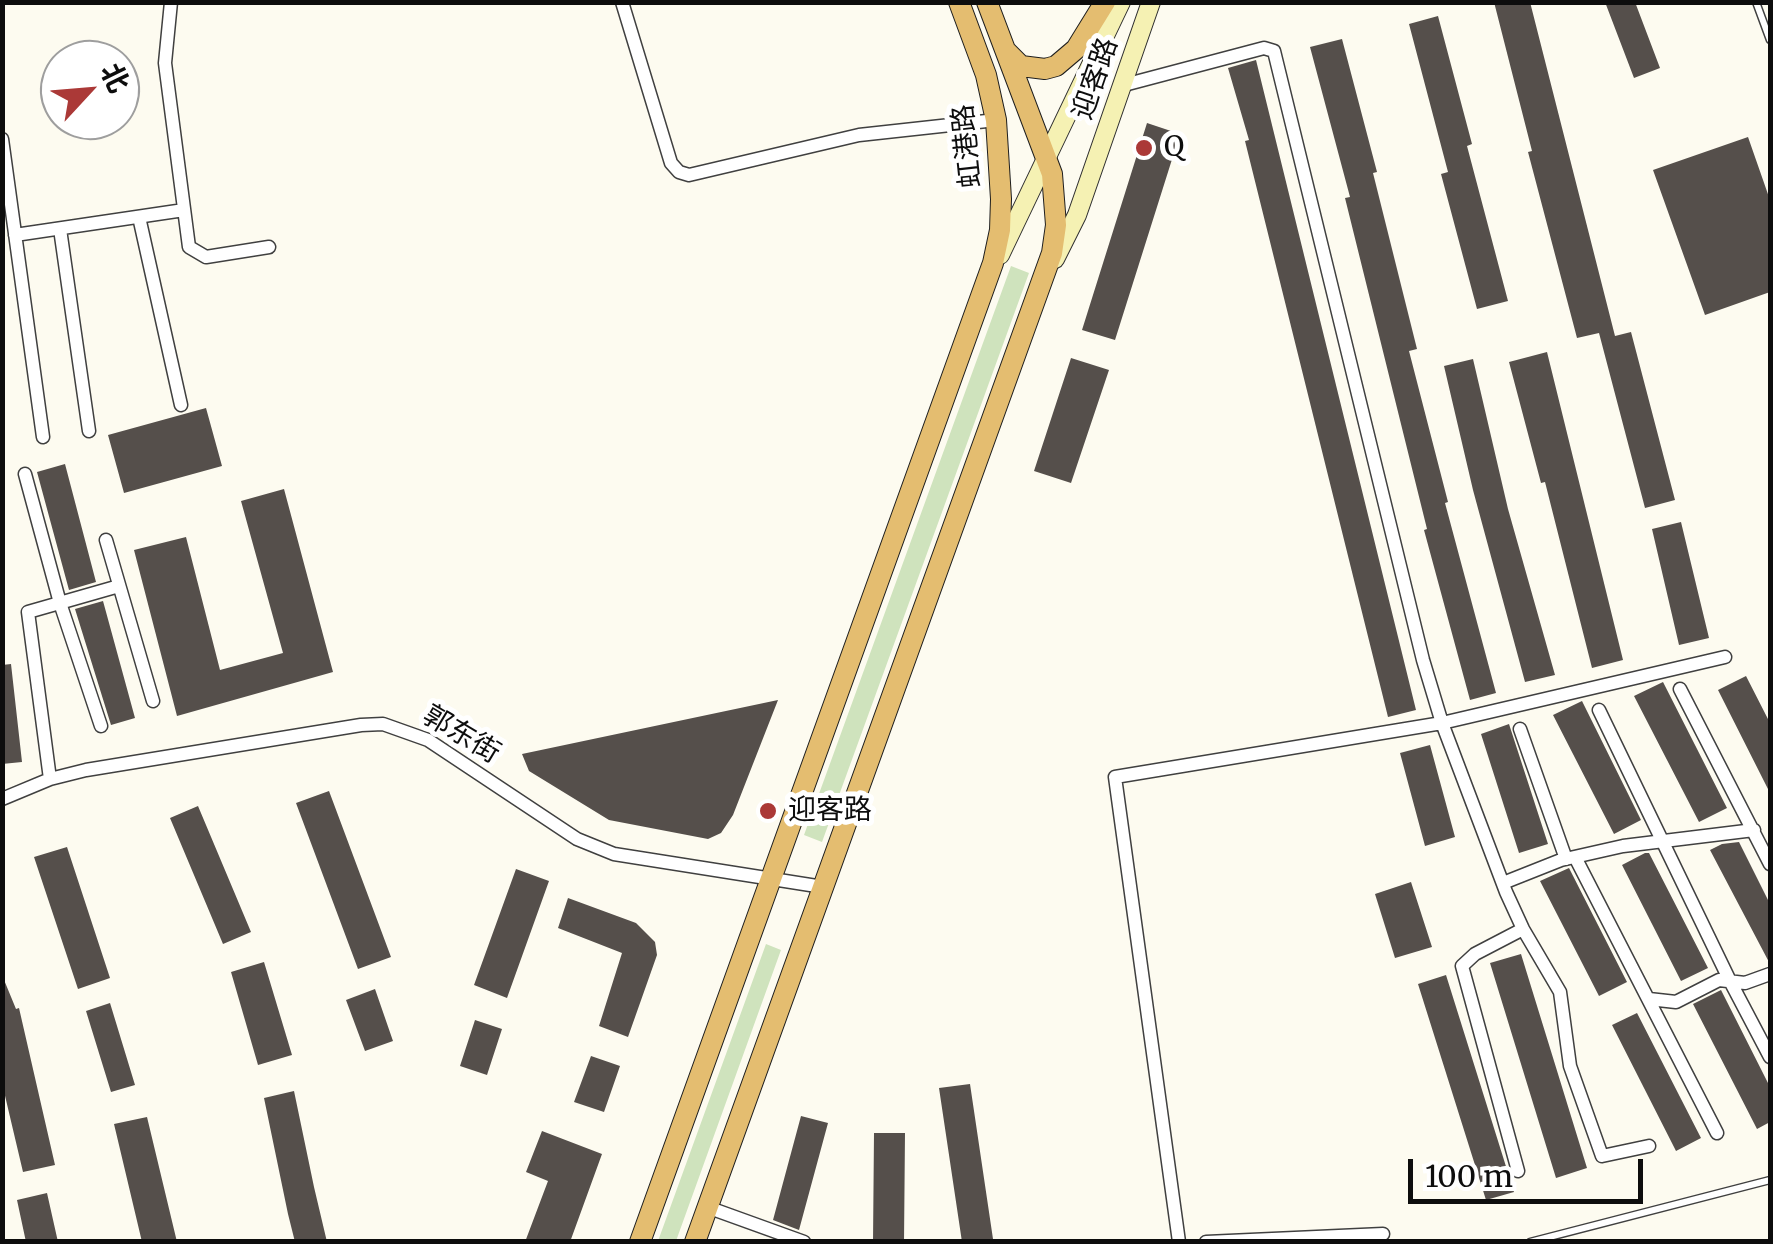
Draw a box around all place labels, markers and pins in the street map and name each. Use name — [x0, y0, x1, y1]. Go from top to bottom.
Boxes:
place label: Q — [1164, 131, 1184, 165]
marker: Q — [1133, 137, 1155, 159]
place label: 迎客路 — [788, 794, 872, 828]
marker: 迎客路 — [757, 800, 779, 822]

